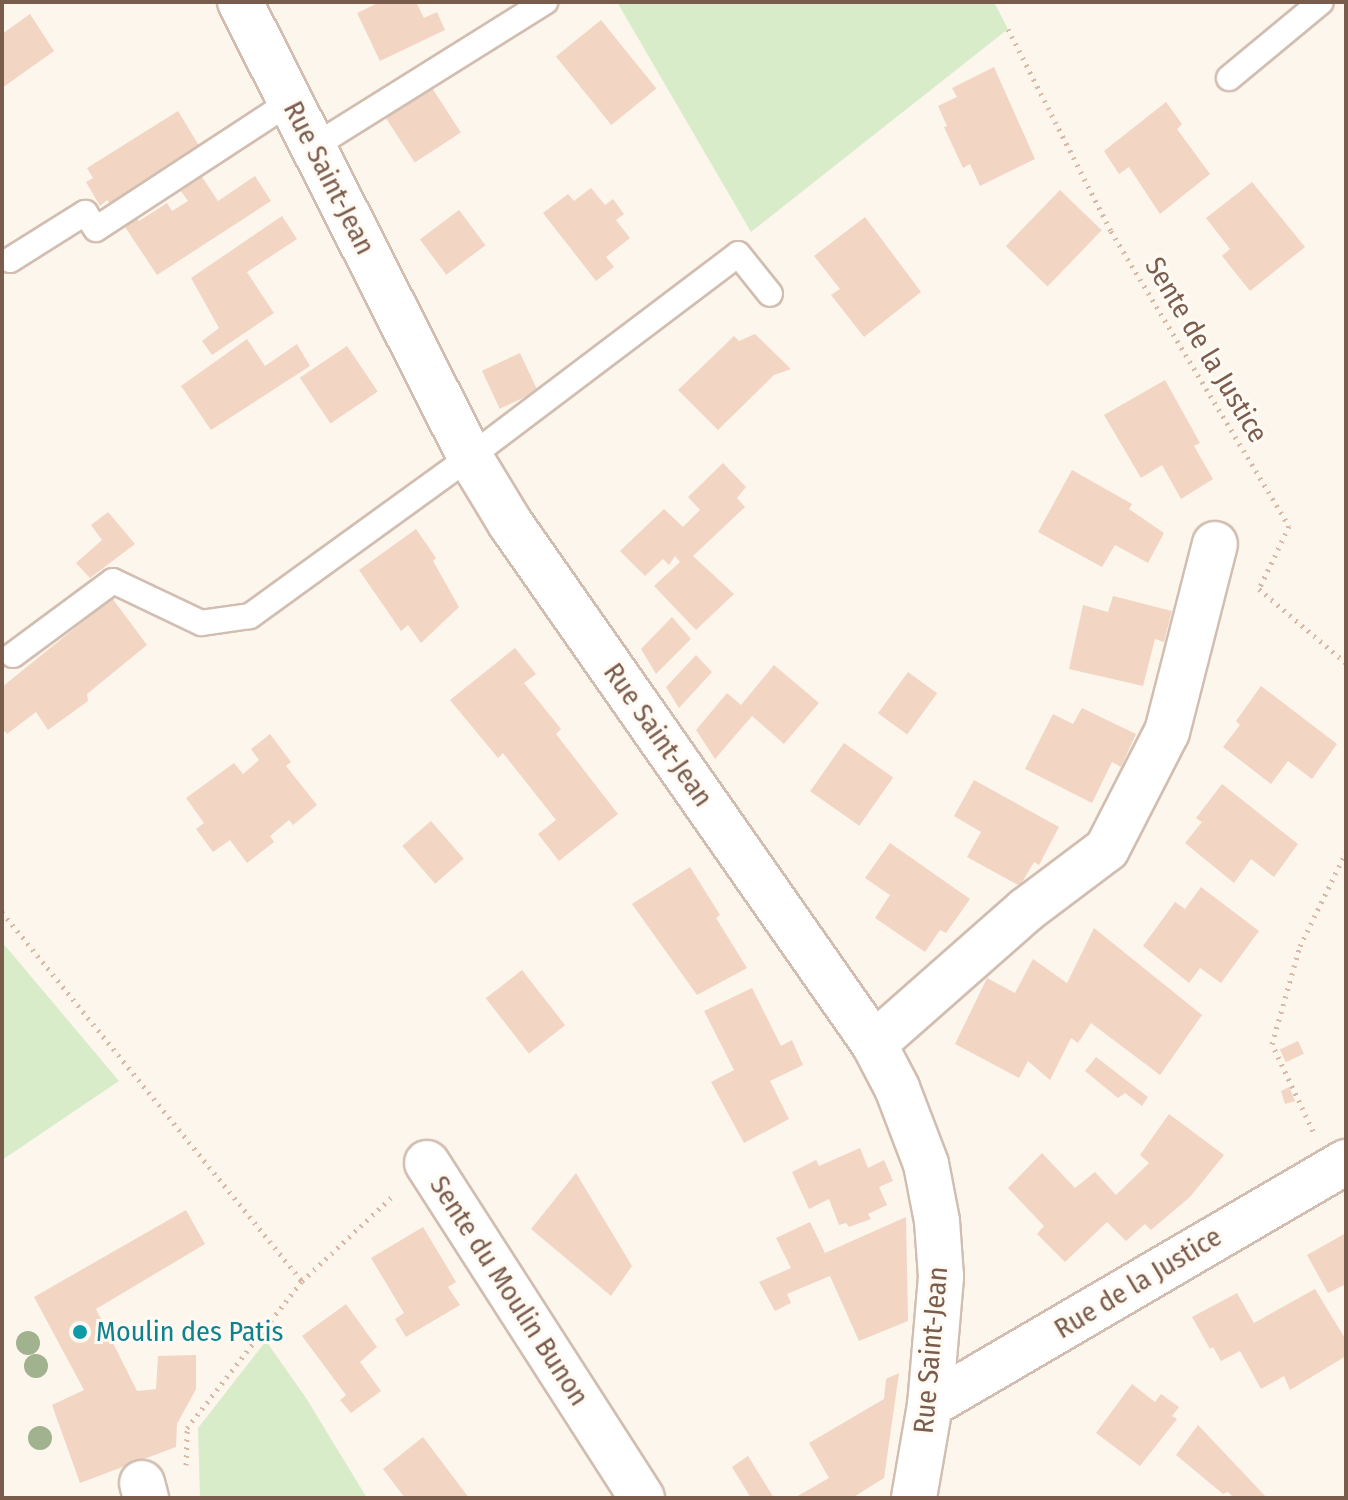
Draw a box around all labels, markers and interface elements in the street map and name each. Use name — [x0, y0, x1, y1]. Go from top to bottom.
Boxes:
street label: Rue Saint-Jean — [276, 96, 382, 260]
street label: Sente de la Justice — [1137, 251, 1275, 449]
street label: Rue Saint-Jean — [596, 657, 720, 813]
street label: Sente du Moulin Bunon — [422, 1170, 596, 1412]
street label: Rue de la Justice — [1048, 1220, 1228, 1346]
street label: Rue Saint-Jean — [907, 1265, 955, 1435]
place label: Moulin des Patis — [96, 1315, 284, 1349]
marker: Moulin des Patis — [71, 1323, 89, 1341]

